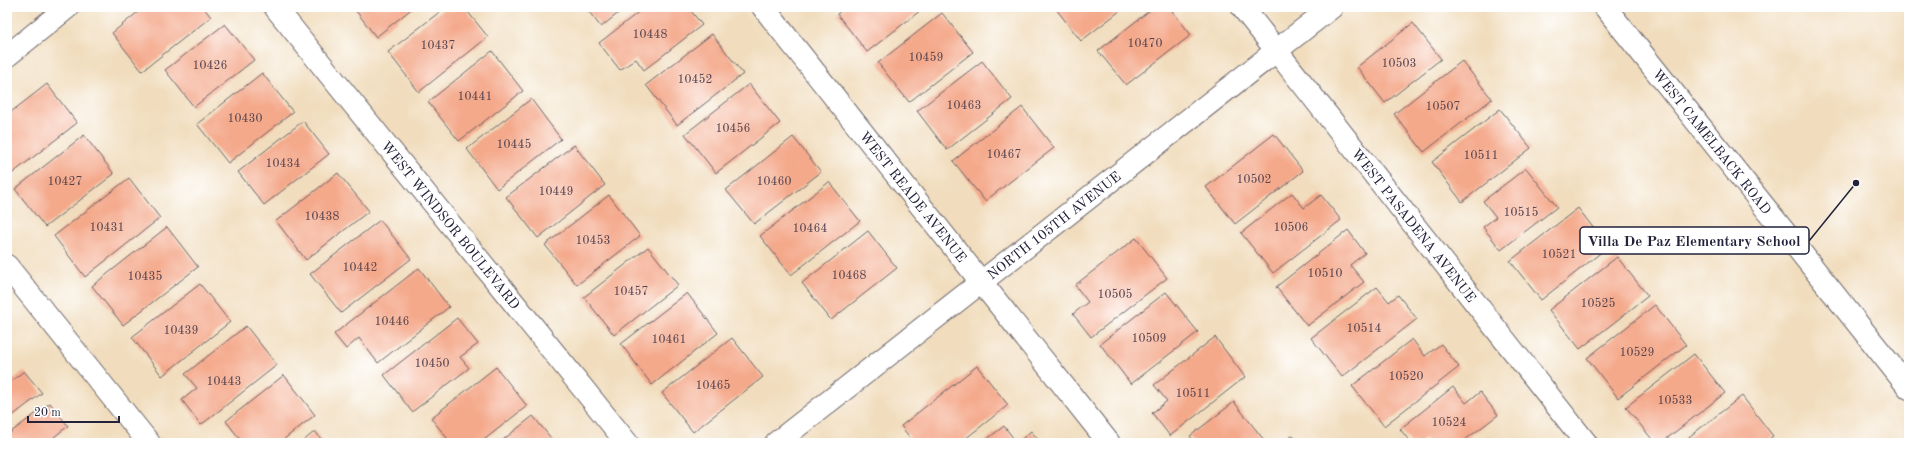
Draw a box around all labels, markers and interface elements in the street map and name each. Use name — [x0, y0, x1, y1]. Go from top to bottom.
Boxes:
house number: 10448 — [633, 29, 667, 41]
house number: 10470 — [1128, 38, 1162, 50]
house number: 10437 — [421, 40, 455, 52]
house number: 10459 — [909, 51, 943, 64]
house number: 10503 — [1382, 57, 1416, 70]
house number: 10426 — [193, 60, 227, 72]
street label: WEST CAMELBACK ROAD — [1650, 67, 1773, 217]
house number: 10452 — [678, 73, 712, 86]
house number: 10441 — [458, 91, 492, 103]
house number: 10463 — [947, 100, 981, 112]
house number: 10507 — [1426, 100, 1460, 113]
house number: 10430 — [228, 113, 262, 125]
house number: 10456 — [716, 122, 750, 135]
street label: WEST READE AVENUE — [857, 129, 969, 265]
house number: 10445 — [497, 138, 531, 151]
street label: WEST WINDSOR BOULEVARD — [378, 139, 522, 312]
street label: WEST PASADENA AVENUE — [1349, 146, 1478, 305]
house number: 10467 — [987, 149, 1021, 161]
house number: 10511 — [1464, 149, 1498, 162]
house number: 10434 — [266, 158, 300, 170]
street label: NORTH 105TH AVENUE — [985, 169, 1124, 282]
house number: 10502 — [1237, 173, 1271, 186]
house number: 10427 — [48, 176, 82, 188]
house number: 10460 — [757, 176, 791, 188]
house number: 10449 — [539, 186, 573, 198]
house number: 10515 — [1504, 206, 1538, 219]
house number: 10438 — [305, 211, 339, 223]
house number: 10506 — [1274, 221, 1308, 234]
house number: 10431 — [90, 222, 124, 234]
house number: 10464 — [793, 223, 827, 235]
callout: Villa De Paz Elementary School — [1580, 227, 1809, 254]
house number: 10453 — [576, 234, 610, 247]
text: Villa De Paz Elementary School — [1587, 235, 1801, 250]
house number: 10521 — [1542, 248, 1576, 261]
house number: 10442 — [343, 262, 377, 274]
house number: 10510 — [1308, 267, 1342, 280]
house number: 10435 — [128, 270, 162, 283]
house number: 10468 — [832, 270, 866, 282]
house number: 10457 — [614, 285, 648, 298]
house number: 10505 — [1098, 288, 1132, 301]
house number: 10525 — [1581, 297, 1615, 310]
house number: 10446 — [375, 316, 409, 328]
house number: 10514 — [1347, 322, 1381, 335]
house number: 10439 — [164, 325, 198, 337]
house number: 10509 — [1132, 332, 1166, 345]
house number: 10461 — [652, 334, 686, 346]
house number: 10529 — [1620, 346, 1654, 359]
house number: 10450 — [415, 357, 449, 370]
house number: 10520 — [1389, 370, 1423, 383]
house number: 10443 — [207, 376, 241, 388]
house number: 10465 — [696, 379, 730, 392]
house number: 10511 — [1176, 387, 1210, 400]
house number: 10533 — [1658, 394, 1692, 407]
scale bar — [28, 398, 119, 424]
text: 20 m — [34, 407, 61, 419]
house number: 10524 — [1432, 416, 1466, 429]

